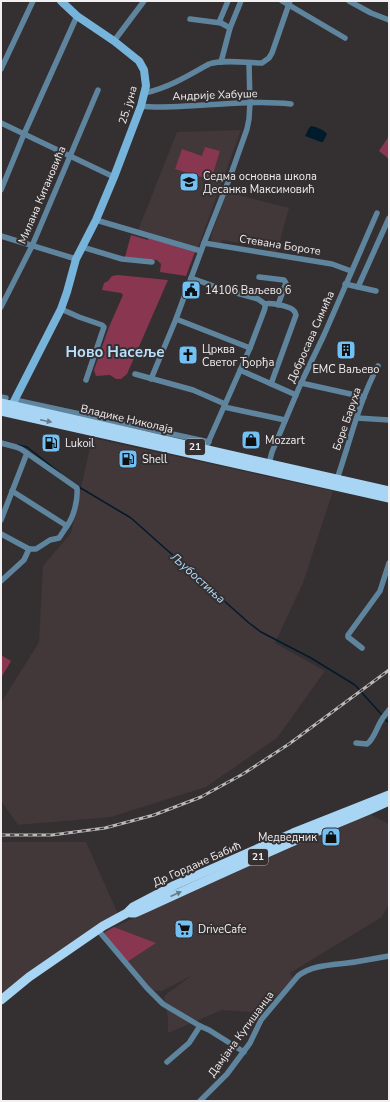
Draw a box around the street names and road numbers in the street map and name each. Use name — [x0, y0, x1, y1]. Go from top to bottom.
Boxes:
street label: 25. јуна — [115, 84, 141, 126]
street label: Андрије Хабуше — [172, 86, 258, 104]
street label: Милана Китановића — [15, 144, 69, 246]
street label: Стевана Бороте — [238, 231, 322, 259]
street label: Добросава Симића — [284, 288, 338, 385]
street label: Боре Баруха — [329, 385, 365, 453]
street label: Владике Николаја — [79, 401, 175, 437]
road number: 21 — [185, 439, 205, 455]
street label: Др Гордане Бабић — [150, 838, 244, 890]
road number: 21 — [248, 849, 268, 865]
street label: Дамјана Кутишанца — [205, 988, 277, 1080]

